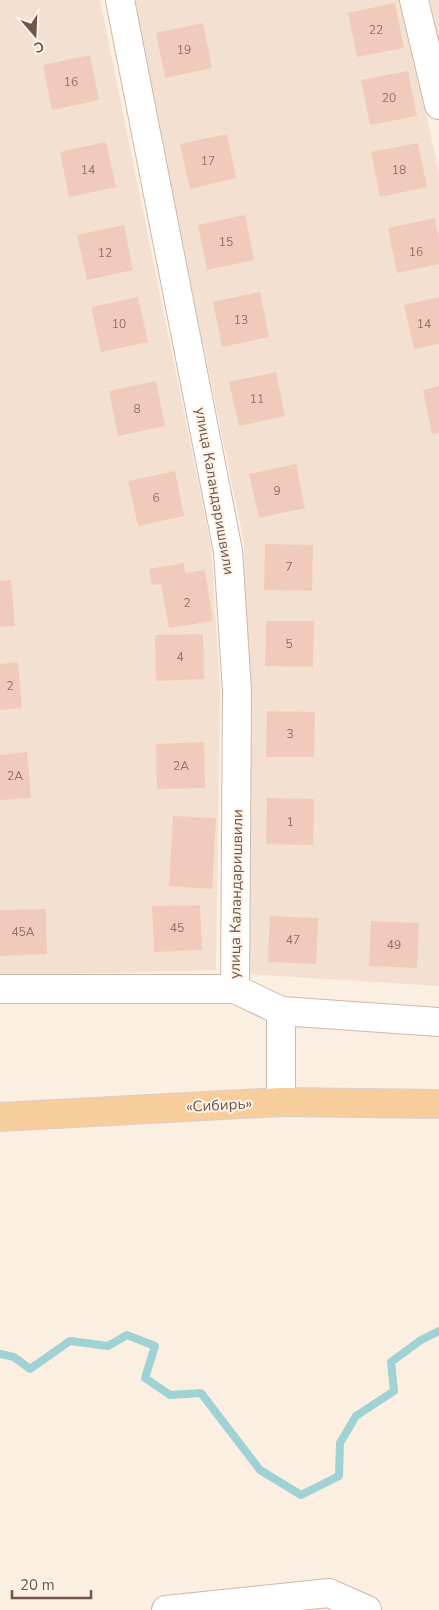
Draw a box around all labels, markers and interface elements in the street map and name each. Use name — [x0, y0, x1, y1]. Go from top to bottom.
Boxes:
north arrow — [10, 10, 60, 60]
house number: 22 — [369, 22, 383, 38]
text: С — [31, 36, 47, 58]
house number: 19 — [177, 42, 191, 58]
house number: 16 — [64, 74, 78, 90]
house number: 20 — [382, 90, 396, 106]
house number: 17 — [201, 153, 215, 169]
house number: 14 — [81, 162, 95, 178]
house number: 18 — [392, 162, 406, 178]
house number: 15 — [219, 234, 233, 250]
house number: 16 — [409, 244, 423, 260]
house number: 12 — [98, 245, 112, 261]
house number: 13 — [234, 312, 248, 328]
house number: 10 — [112, 316, 126, 332]
house number: 14 — [417, 316, 431, 332]
house number: 11 — [250, 391, 264, 407]
house number: 8 — [133, 401, 141, 417]
street label: улица Каландаришвили — [190, 406, 240, 576]
house number: 9 — [273, 483, 281, 499]
house number: 6 — [152, 490, 160, 506]
house number: 7 — [285, 559, 293, 575]
house number: 2 — [183, 595, 191, 611]
house number: 5 — [285, 636, 293, 652]
house number: 4 — [176, 649, 184, 665]
house number: 2 — [6, 678, 14, 694]
house number: 3 — [286, 726, 294, 742]
house number: 2А — [173, 758, 189, 774]
house number: 2А — [7, 768, 23, 784]
street label: улица Каландаришвили — [225, 809, 247, 979]
house number: 1 — [286, 814, 294, 830]
house number: 45 — [170, 920, 184, 936]
house number: 45А — [11, 924, 35, 940]
house number: 47 — [286, 932, 300, 948]
house number: 49 — [387, 937, 401, 953]
street label: «Сибирь» — [185, 1093, 253, 1117]
scale bar — [12, 1568, 91, 1600]
text: 20 m — [20, 1575, 55, 1595]

